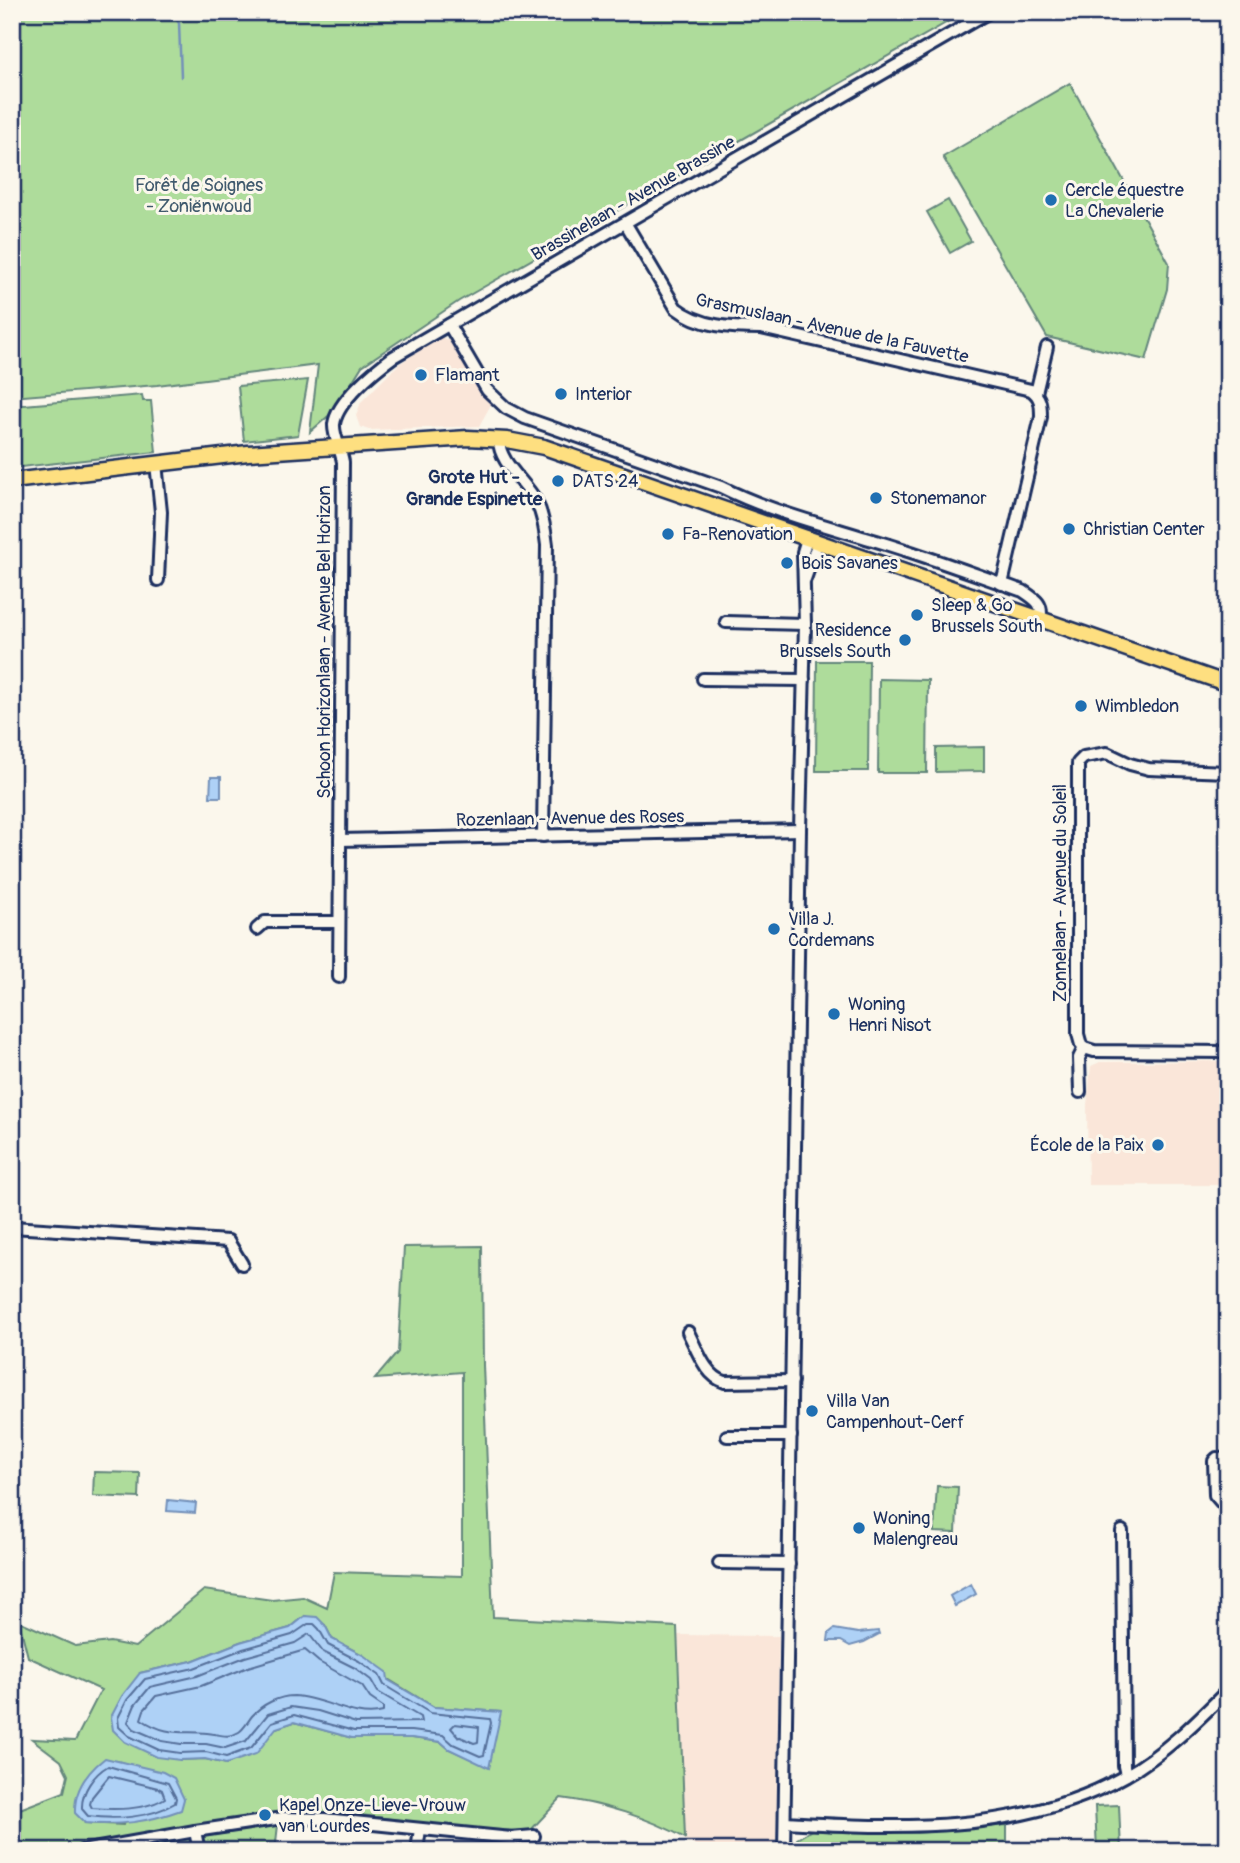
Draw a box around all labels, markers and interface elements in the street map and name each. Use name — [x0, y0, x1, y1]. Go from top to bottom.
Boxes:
street label: Brassinelaan - Avenue Brassine — [527, 130, 739, 266]
park label: Forêt de Soignes - Zoniënwoud — [135, 174, 263, 218]
place label: Cercle équestre La Chevalerie — [1065, 179, 1184, 223]
marker: Cercle équestre La Chevalerie — [1043, 192, 1059, 208]
street label: Grasmuslaan - Avenue de la Fauvette — [693, 288, 971, 369]
place label: Flamant — [435, 364, 500, 387]
marker: Flamant — [413, 367, 429, 383]
place label: Interior — [575, 383, 633, 406]
marker: Interior — [553, 386, 569, 402]
district label: Grote Hut - Grande Espinette — [406, 465, 543, 511]
place label: DATS 24 — [572, 470, 639, 493]
marker: DATS 24 — [550, 473, 566, 489]
street label: Schoon Horizonlaan - Avenue Bel Horizon — [313, 485, 336, 799]
place label: Stonemanor — [890, 487, 987, 510]
marker: Stonemanor — [868, 490, 884, 506]
place label: Christian Center — [1083, 518, 1205, 541]
marker: Christian Center — [1061, 521, 1077, 537]
place label: Fa-Renovation — [682, 523, 793, 546]
marker: Fa-Renovation — [660, 526, 676, 542]
place label: Bois Savanes — [801, 552, 898, 575]
marker: Bois Savanes — [779, 555, 795, 571]
place label: Sleep & Go Brussels South — [931, 594, 1043, 638]
marker: Sleep & Go Brussels South — [909, 607, 925, 623]
place label: Residence Brussels South — [779, 619, 891, 663]
marker: Residence Brussels South — [897, 632, 913, 648]
place label: Wimbledon — [1095, 695, 1179, 718]
marker: Wimbledon — [1073, 698, 1089, 714]
street label: Zonnelaan - Avenue du Soleil — [1049, 784, 1072, 1002]
street label: Rozenlaan - Avenue des Roses — [456, 805, 684, 832]
place label: Villa J. Cordemans — [788, 908, 874, 952]
marker: Villa J. Cordemans — [766, 921, 782, 937]
place label: Woning Henri Nisot — [848, 993, 932, 1037]
marker: Woning Henri Nisot — [826, 1006, 842, 1022]
place label: École de la Paix — [1030, 1134, 1144, 1157]
marker: École de la Paix — [1150, 1137, 1166, 1153]
place label: Villa Van Campenhout-Cerf — [826, 1390, 965, 1434]
marker: Villa Van Campenhout-Cerf — [804, 1403, 820, 1419]
place label: Woning Malengreau — [873, 1507, 958, 1551]
marker: Woning Malengreau — [851, 1520, 867, 1536]
place label: Kapel Onze-Lieve-Vrouw van Lourdes — [278, 1794, 466, 1838]
marker: Kapel Onze-Lieve-Vrouw van Lourdes — [257, 1807, 273, 1823]

